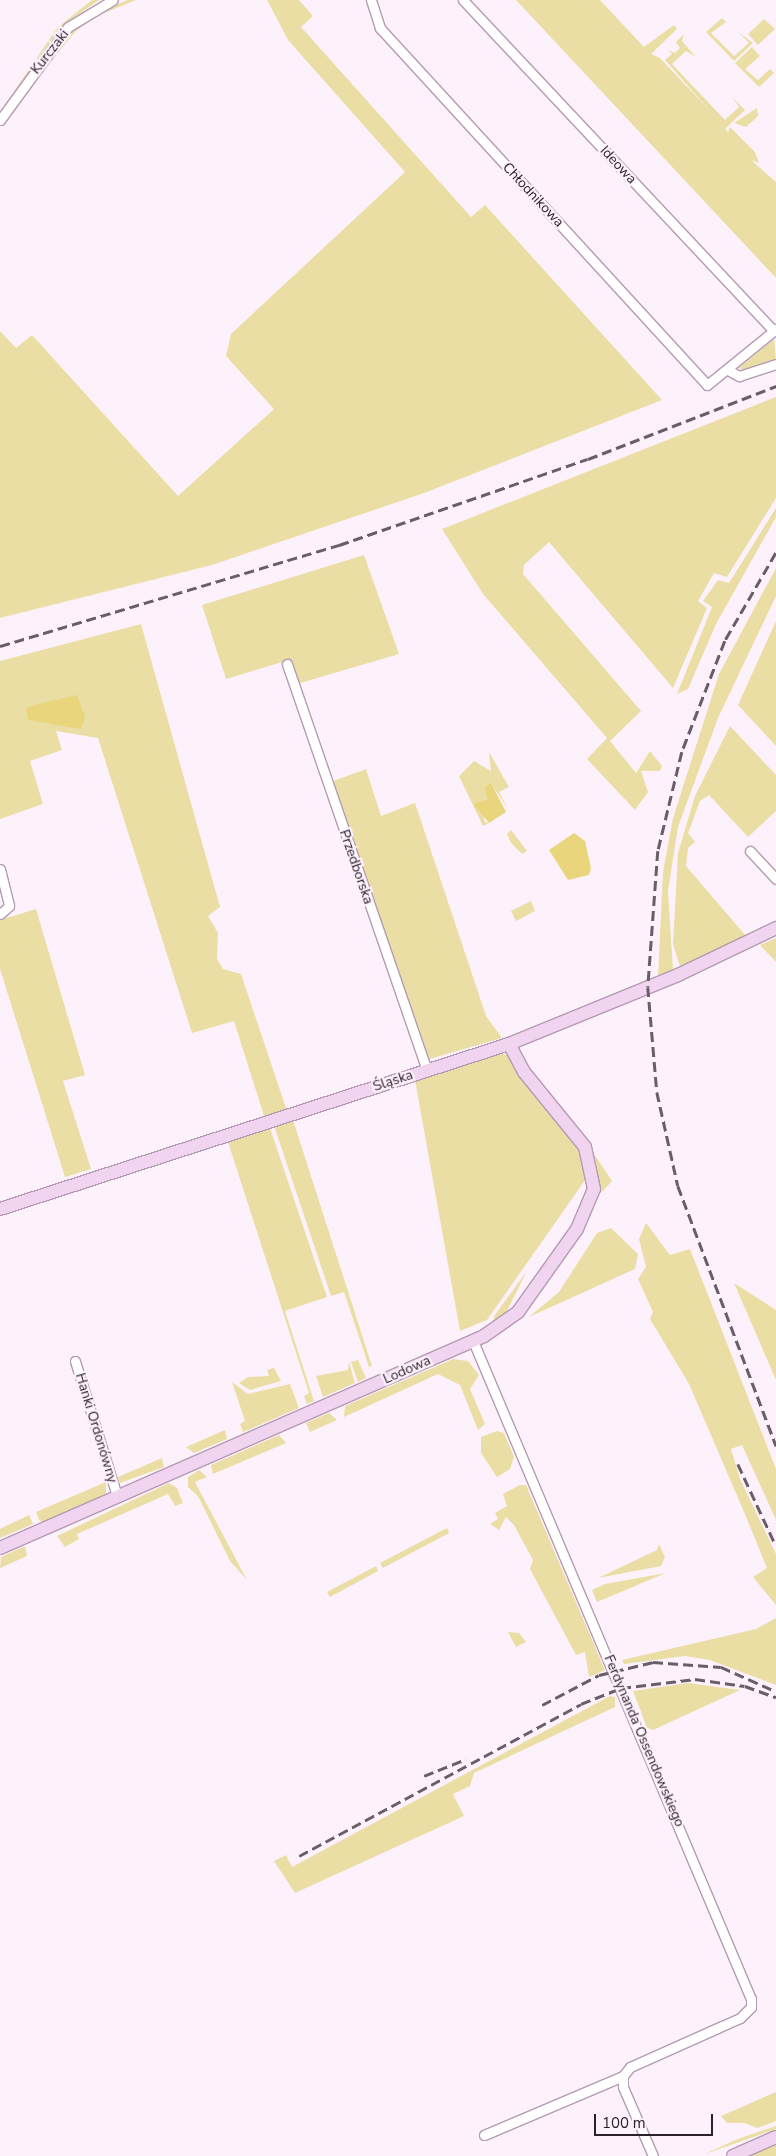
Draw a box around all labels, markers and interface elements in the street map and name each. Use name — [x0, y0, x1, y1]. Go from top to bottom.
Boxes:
street label: Kurczaki — [27, 26, 73, 78]
street label: Ideowa — [596, 142, 640, 188]
street label: Chłodnikowa — [499, 159, 567, 231]
street label: Przedborska — [335, 828, 377, 906]
street label: Śląska — [371, 1067, 415, 1095]
street label: Lodowa — [381, 1352, 433, 1388]
street label: Hanki Ordonówny — [71, 1371, 121, 1485]
street label: Ferdynanda Ossendowskiego — [600, 1653, 688, 1829]
scale bar — [596, 2104, 715, 2136]
text: 100 m — [602, 2113, 646, 2133]

